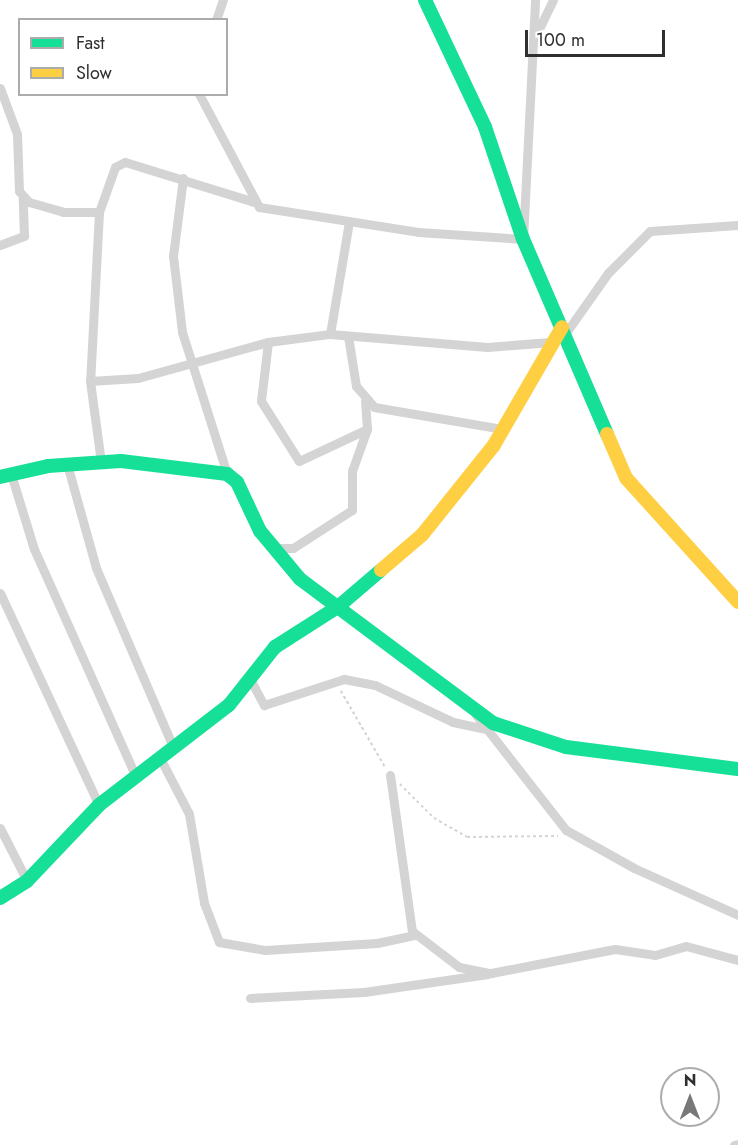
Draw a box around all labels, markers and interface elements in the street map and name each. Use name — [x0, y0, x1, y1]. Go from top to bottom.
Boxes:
legend — [18, 18, 228, 96]
scale bar — [528, 18, 668, 56]
text: 100 m — [536, 27, 585, 53]
text: Fast — [76, 30, 105, 56]
text: Slow — [76, 60, 112, 86]
north arrow — [660, 1067, 720, 1127]
text: N — [684, 1069, 696, 1092]

